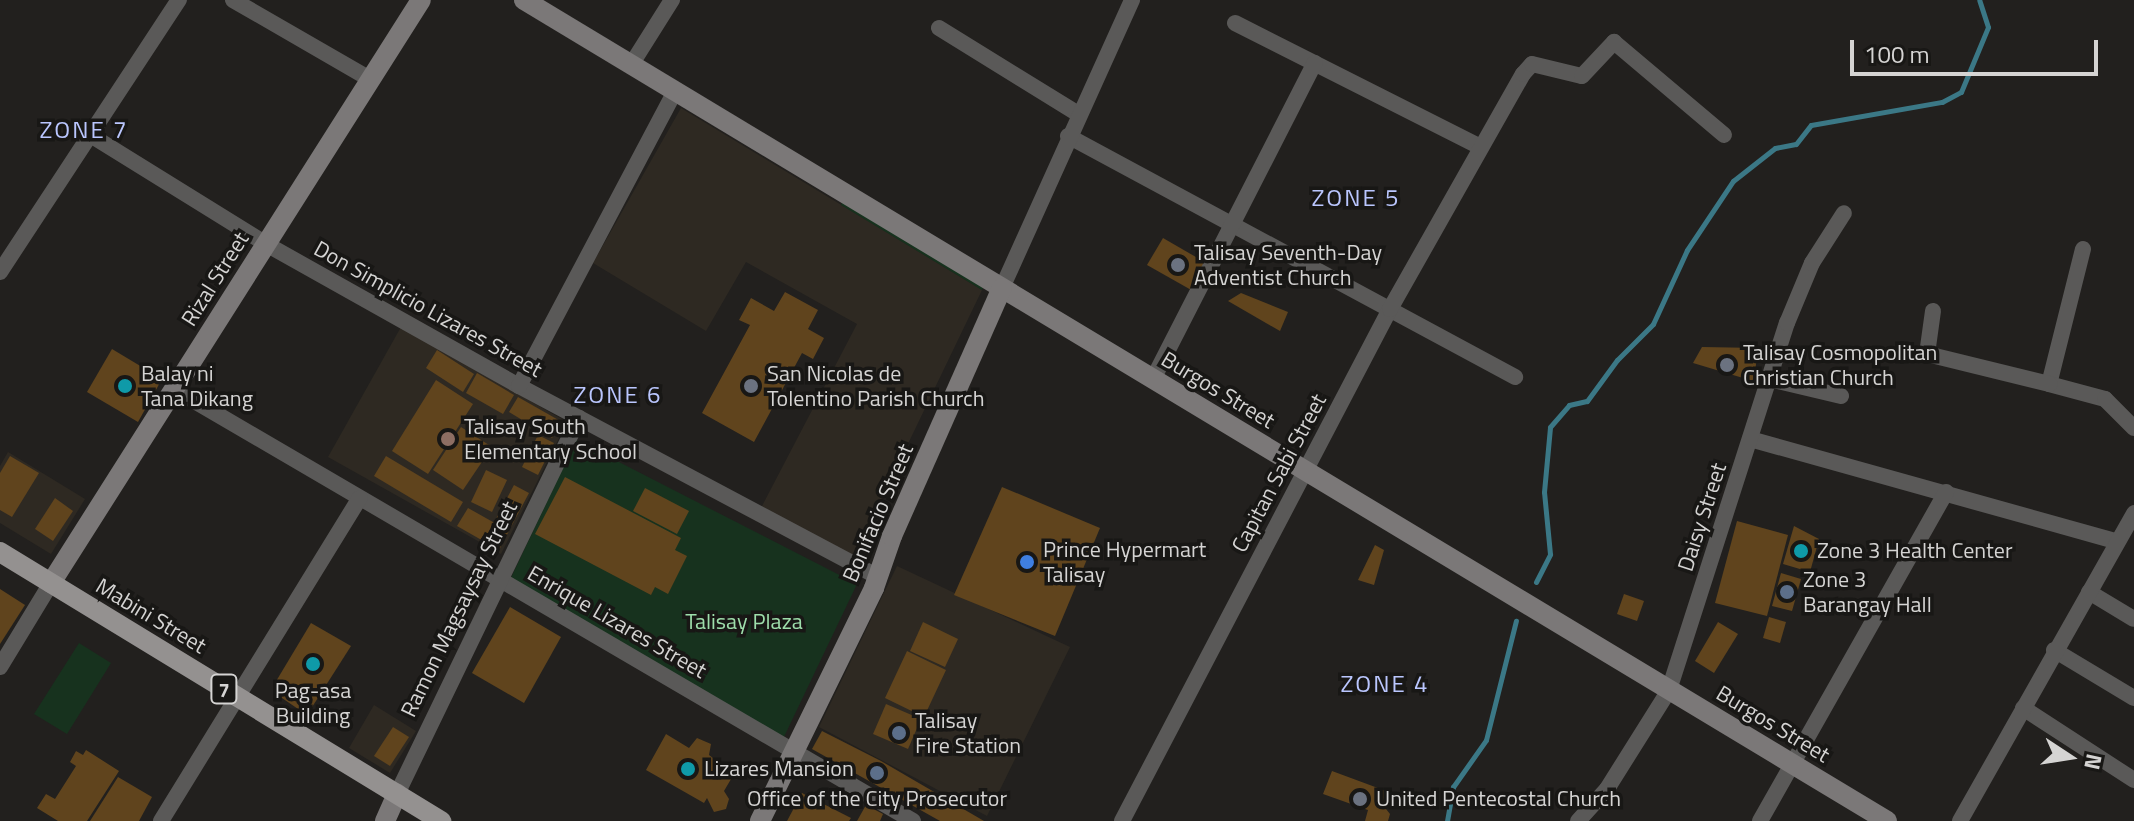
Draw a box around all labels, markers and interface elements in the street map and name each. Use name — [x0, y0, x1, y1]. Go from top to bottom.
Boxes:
scale bar — [1854, 24, 2102, 74]
text: 100 m — [1864, 36, 1930, 72]
district label: ZONE 7 — [40, 116, 128, 144]
district label: ZONE 5 — [1312, 184, 1400, 212]
street label: Rizal Street — [176, 227, 254, 331]
street label: Don Simplicio Lizares Street — [309, 235, 547, 383]
place label: Talisay Seventh-Day Adventist Church — [1194, 239, 1382, 290]
marker: Talisay Seventh-Day Adventist Church — [1169, 256, 1187, 274]
place label: Talisay Cosmopolitan Christian Church — [1743, 339, 1937, 390]
street label: Burgos Street — [1157, 346, 1279, 434]
marker: Talisay Cosmopolitan Christian Church — [1718, 356, 1736, 374]
place label: Balay ni Tana Dikang — [141, 360, 253, 412]
place label: San Nicolas de Tolentino Parish Church — [767, 360, 984, 412]
marker: Balay ni Tana Dikang — [116, 377, 134, 395]
marker: San Nicolas de Tolentino Parish Church — [742, 377, 760, 395]
district label: ZONE 6 — [574, 381, 662, 409]
street label: Capitan Sabi Street — [1226, 389, 1332, 557]
place label: Talisay South Elementary School — [464, 413, 637, 464]
marker: Talisay South Elementary School — [439, 430, 457, 448]
street label: Bonifacio Street — [837, 440, 919, 586]
street label: Daisy Street — [1672, 460, 1732, 574]
street label: Ramon Magsaysay Street — [395, 497, 523, 721]
place label: Prince Hypermart Talisay — [1043, 536, 1206, 588]
place label: Zone 3 Health Center — [1817, 538, 2012, 564]
marker: Zone 3 Health Center — [1792, 542, 1810, 560]
marker: Prince Hypermart Talisay — [1018, 553, 1036, 571]
street label: Enrique Lizares Street — [523, 560, 711, 684]
place label: Zone 3 Barangay Hall — [1803, 566, 1932, 618]
street label: Mabini Street — [91, 573, 211, 659]
marker: Zone 3 Barangay Hall — [1778, 583, 1796, 601]
park label: Talisay Plaza — [685, 609, 803, 635]
marker: Pag-asa Building — [304, 655, 322, 673]
district label: ZONE 4 — [1341, 670, 1429, 698]
road number: 7 — [210, 673, 238, 705]
place label: Pag-asa Building — [275, 677, 351, 728]
street label: Burgos Street — [1712, 680, 1834, 768]
place label: Talisay Fire Station — [915, 707, 1021, 758]
north arrow — [2030, 717, 2110, 797]
marker: Talisay Fire Station — [890, 724, 908, 742]
text: N — [2075, 751, 2112, 773]
place label: Lizares Mansion — [704, 756, 854, 782]
marker: Lizares Mansion — [679, 760, 697, 778]
marker: Office of the City Prosecutor — [868, 764, 886, 782]
place label: Office of the City Prosecutor — [747, 786, 1007, 812]
place label: United Pentecostal Church — [1376, 786, 1621, 812]
marker: United Pentecostal Church — [1351, 790, 1369, 808]

